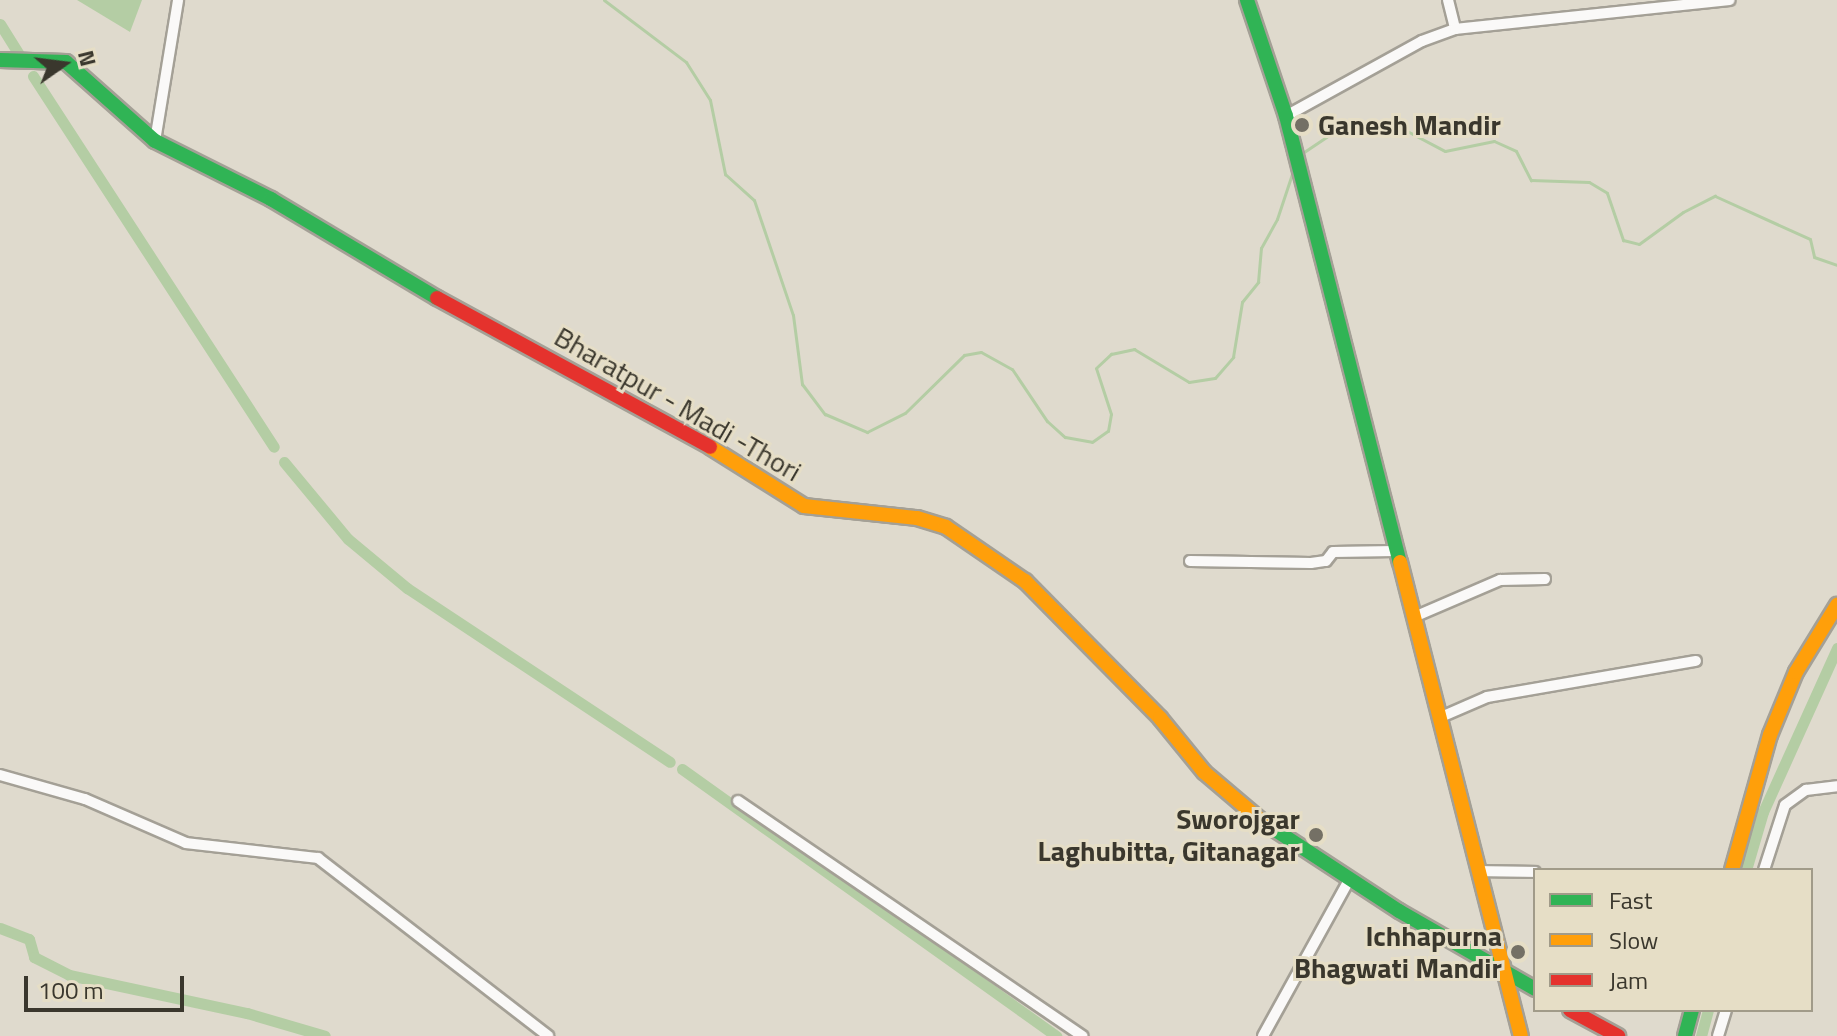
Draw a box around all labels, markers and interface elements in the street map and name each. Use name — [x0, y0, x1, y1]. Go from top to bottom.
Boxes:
north arrow — [24, 24, 104, 104]
text: N — [69, 47, 106, 70]
place label: Ganesh Mandir — [1318, 108, 1501, 142]
marker: Ganesh Mandir — [1293, 116, 1311, 134]
street label: Bharatpur - Madi -Thori — [549, 320, 807, 488]
place label: Sworojgar Laghubitta, Gitanagar — [1038, 802, 1300, 868]
marker: Sworojgar Laghubitta, Gitanagar — [1307, 826, 1325, 844]
legend — [1533, 868, 1813, 1012]
text: Fast — [1609, 882, 1652, 918]
place label: Ichhapurna Bhagwati Mandir — [1294, 919, 1502, 985]
text: Slow — [1609, 922, 1658, 958]
marker: Ichhapurna Bhagwati Mandir — [1509, 943, 1527, 961]
scale bar — [28, 960, 188, 1010]
text: Jam — [1609, 962, 1648, 998]
text: 100 m — [38, 972, 104, 1008]

